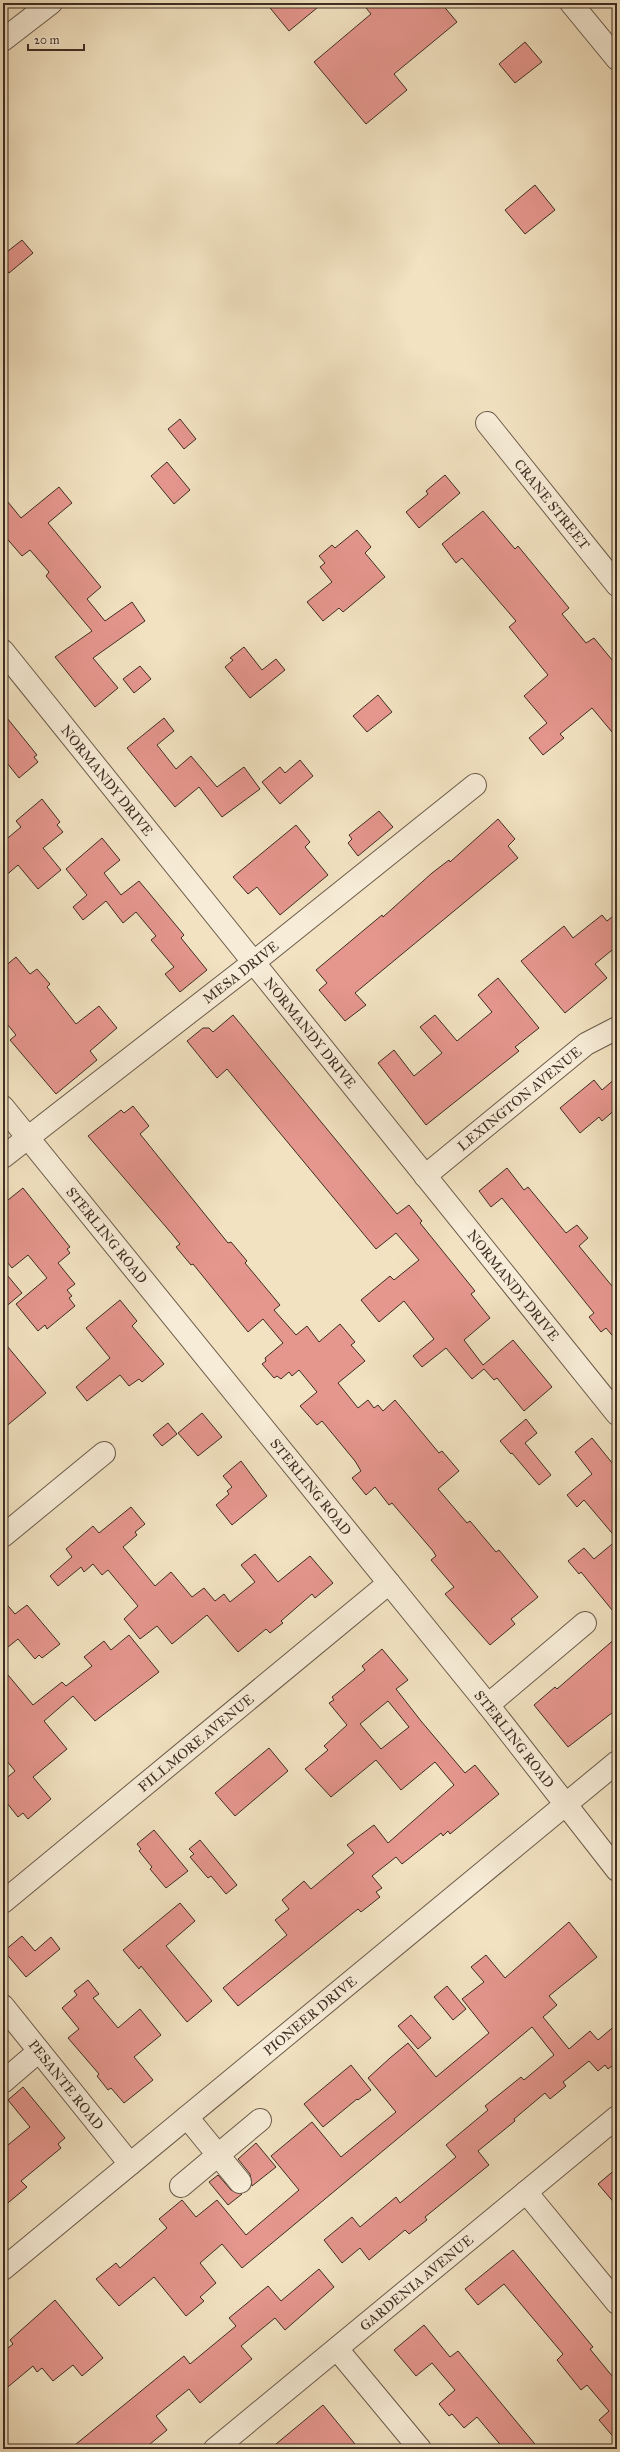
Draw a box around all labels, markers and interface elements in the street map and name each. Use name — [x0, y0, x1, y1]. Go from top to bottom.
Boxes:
scale bar — [28, 26, 84, 52]
text: 20 m — [34, 33, 60, 47]
street label: CRANE STREET — [510, 456, 593, 553]
street label: NORMANDY DRIVE — [57, 722, 156, 839]
street label: MESA DRIVE — [200, 938, 282, 1008]
street label: NORMANDY DRIVE — [260, 974, 359, 1092]
street label: LEXINGTON AVENUE — [454, 1043, 585, 1155]
street label: STERLING ROAD — [62, 1184, 151, 1287]
street label: NORMANDY DRIVE — [463, 1227, 563, 1344]
street label: STERLING ROAD — [266, 1435, 355, 1539]
street label: STERLING ROAD — [470, 1687, 558, 1792]
street label: FILLMORE AVENUE — [135, 1690, 257, 1796]
street label: PIONEER DRIVE — [260, 1973, 360, 2059]
street label: PESANTE ROAD — [25, 2037, 107, 2133]
street label: GARDENIA AVENUE — [356, 2231, 477, 2335]

